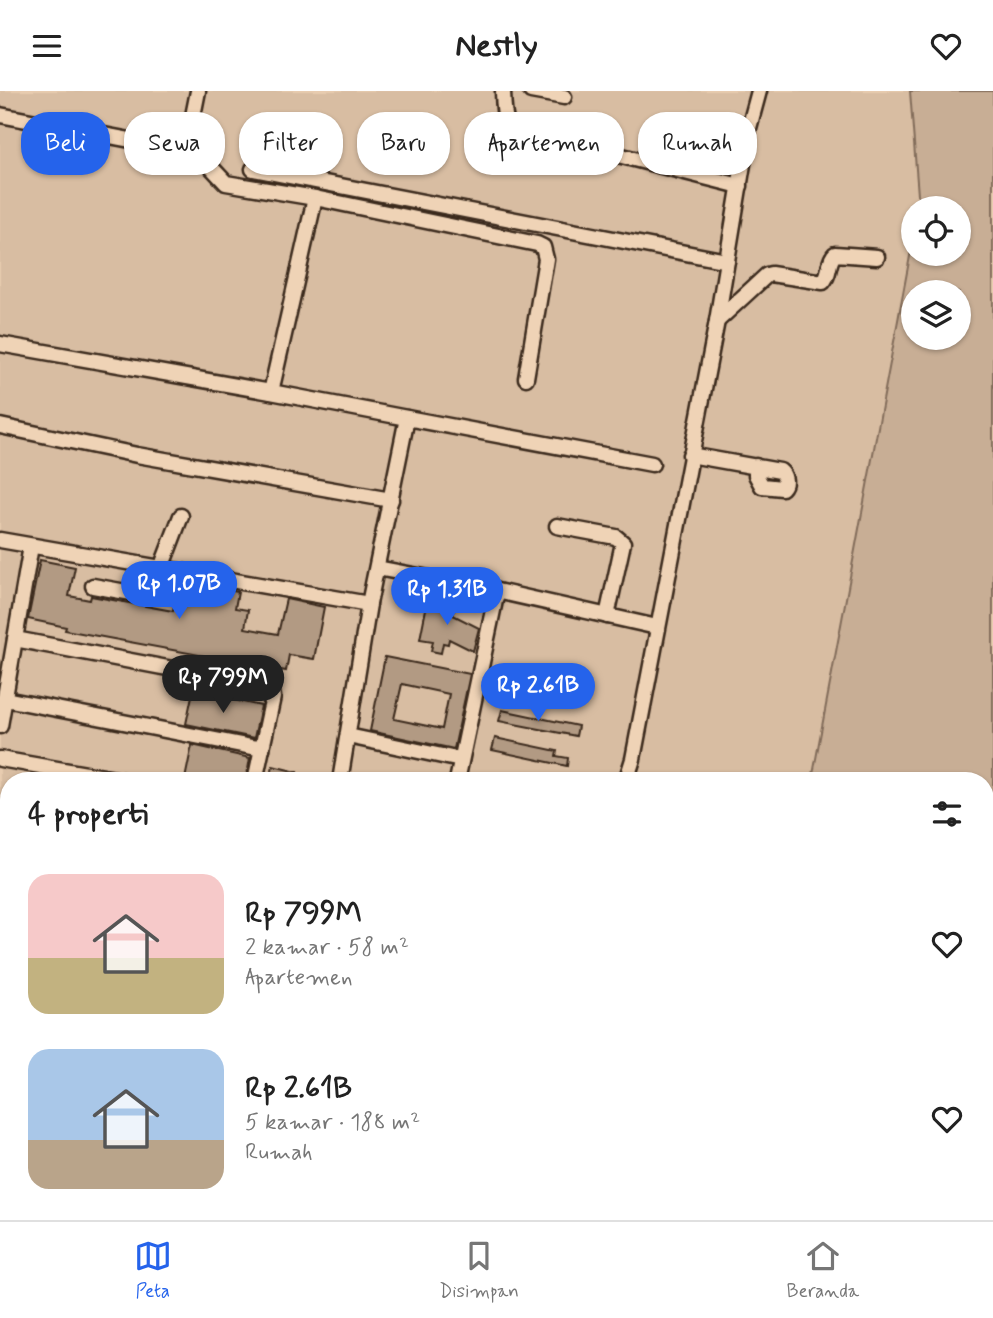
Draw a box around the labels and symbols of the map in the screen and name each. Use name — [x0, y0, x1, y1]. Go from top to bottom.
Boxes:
pin: Rp 1.07B — [107, 561, 251, 621]
pin: Rp 1.31B — [375, 567, 519, 627]
pin: Rp 799M — [158, 655, 288, 715]
pin: Rp 2.61B — [466, 663, 610, 723]

